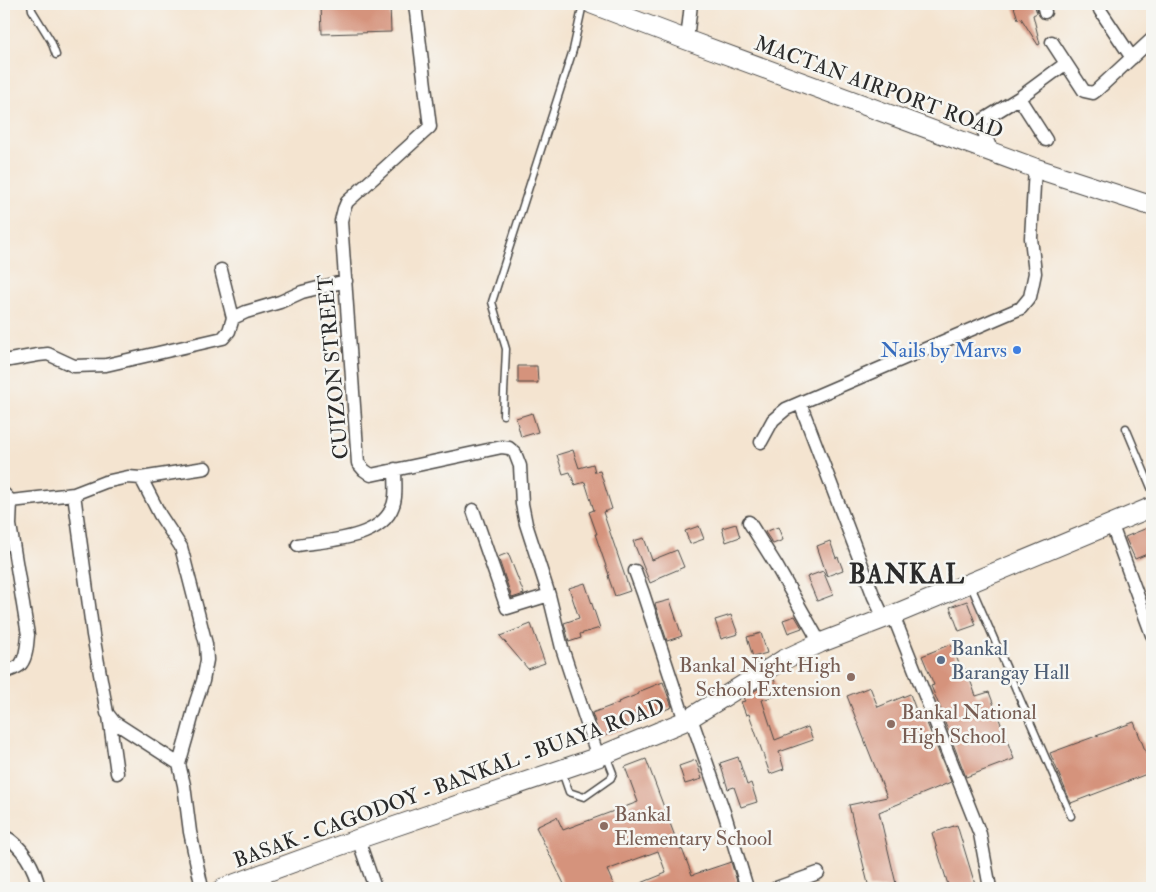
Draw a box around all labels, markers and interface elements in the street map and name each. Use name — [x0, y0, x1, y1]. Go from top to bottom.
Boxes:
street label: MACTAN AIRPORT ROAD — [751, 30, 1007, 145]
street label: CUIZON STREET — [312, 273, 355, 460]
place label: Nails by Marvs — [881, 337, 1007, 364]
marker: Nails by Marvs — [1011, 344, 1023, 356]
district label: BANKAL — [849, 559, 965, 591]
place label: Bankal Barangay Hall — [951, 635, 1070, 686]
place label: Bankal Night High School Extension — [679, 652, 841, 703]
marker: Bankal Barangay Hall — [935, 654, 947, 666]
marker: Bankal Night High School Extension — [845, 671, 857, 683]
street label: BASAK - CAGODOY - BANKAL - BUAYA ROAD — [230, 693, 668, 874]
place label: Bankal National High School — [901, 699, 1037, 750]
marker: Bankal National High School — [885, 718, 897, 730]
place label: Bankal Elementary School — [614, 801, 773, 852]
marker: Bankal Elementary School — [598, 820, 610, 832]

